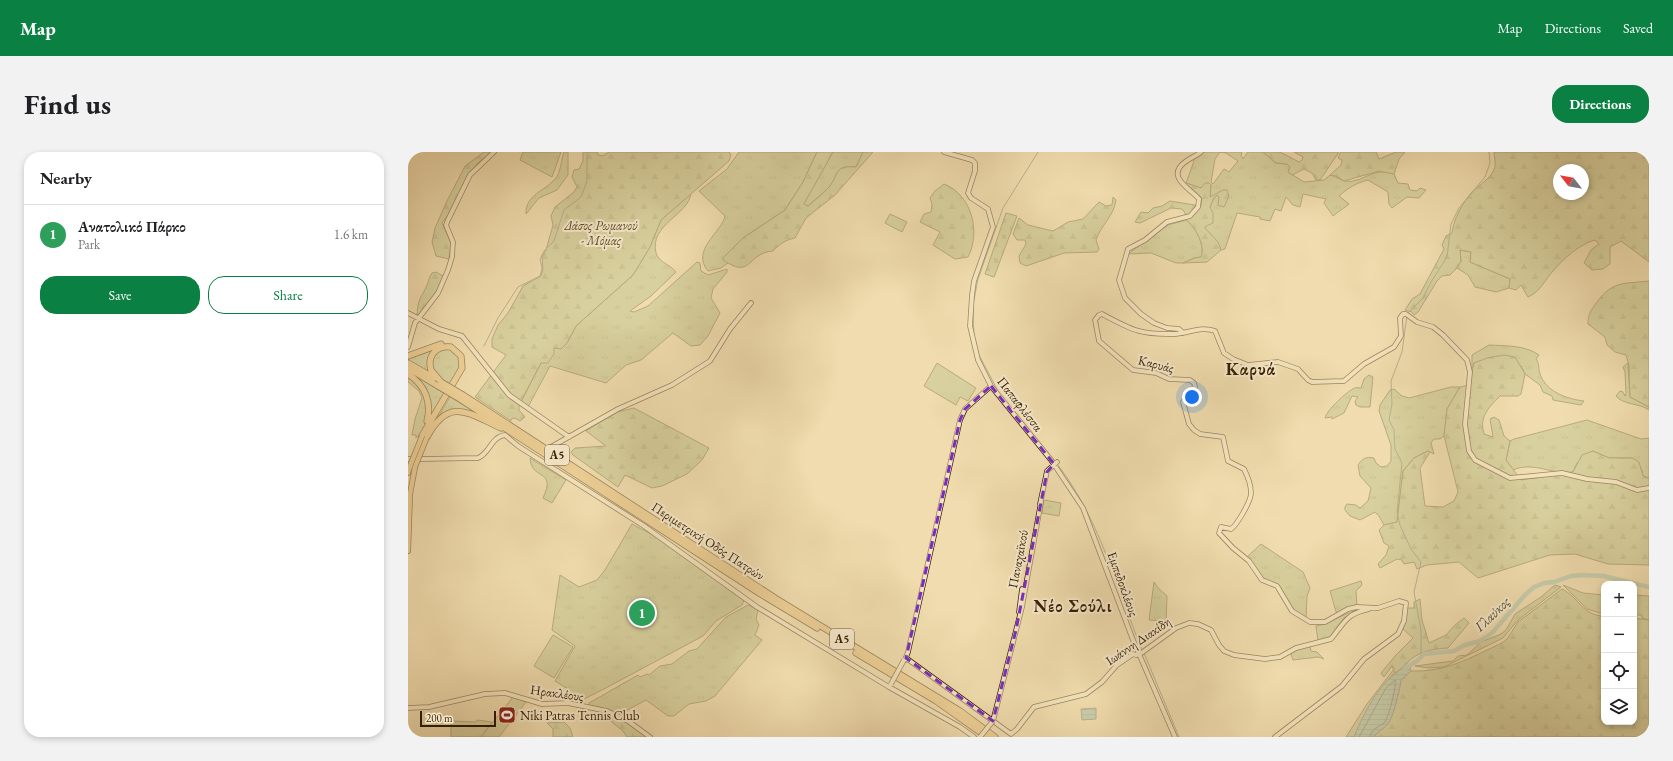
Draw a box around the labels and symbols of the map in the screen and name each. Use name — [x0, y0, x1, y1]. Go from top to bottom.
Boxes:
north arrow — [1553, 164, 1589, 200]
park label: Δάσος Ρωμανού - Μόμας — [563, 217, 638, 249]
street label: Καρυάς — [1136, 351, 1176, 377]
district label: Καρυά — [1226, 358, 1276, 380]
street label: Παπαφλέσσα — [993, 373, 1047, 435]
your location — [1182, 387, 1202, 407]
road number: Α5 — [545, 445, 569, 465]
street label: Περιμετρική Οδός Πατρών — [648, 498, 768, 584]
street label: Παναχαϊκού — [1004, 528, 1032, 590]
street label: Εμπεδοκλέους — [1103, 549, 1143, 619]
water label: Γλαύκος — [1470, 592, 1514, 636]
district label: Νέο Σούλι — [1033, 595, 1113, 617]
pin: 1 — [629, 598, 655, 628]
street label: Ιωάννη Διακίδη — [1102, 613, 1174, 669]
road number: Α5 — [830, 629, 854, 649]
street label: Ηρακλέους — [529, 681, 585, 705]
sports icon: Niki Patras Tennis Club — [497, 705, 517, 725]
place label: Niki Patras Tennis Club — [520, 707, 640, 724]
scale bar — [420, 709, 496, 728]

